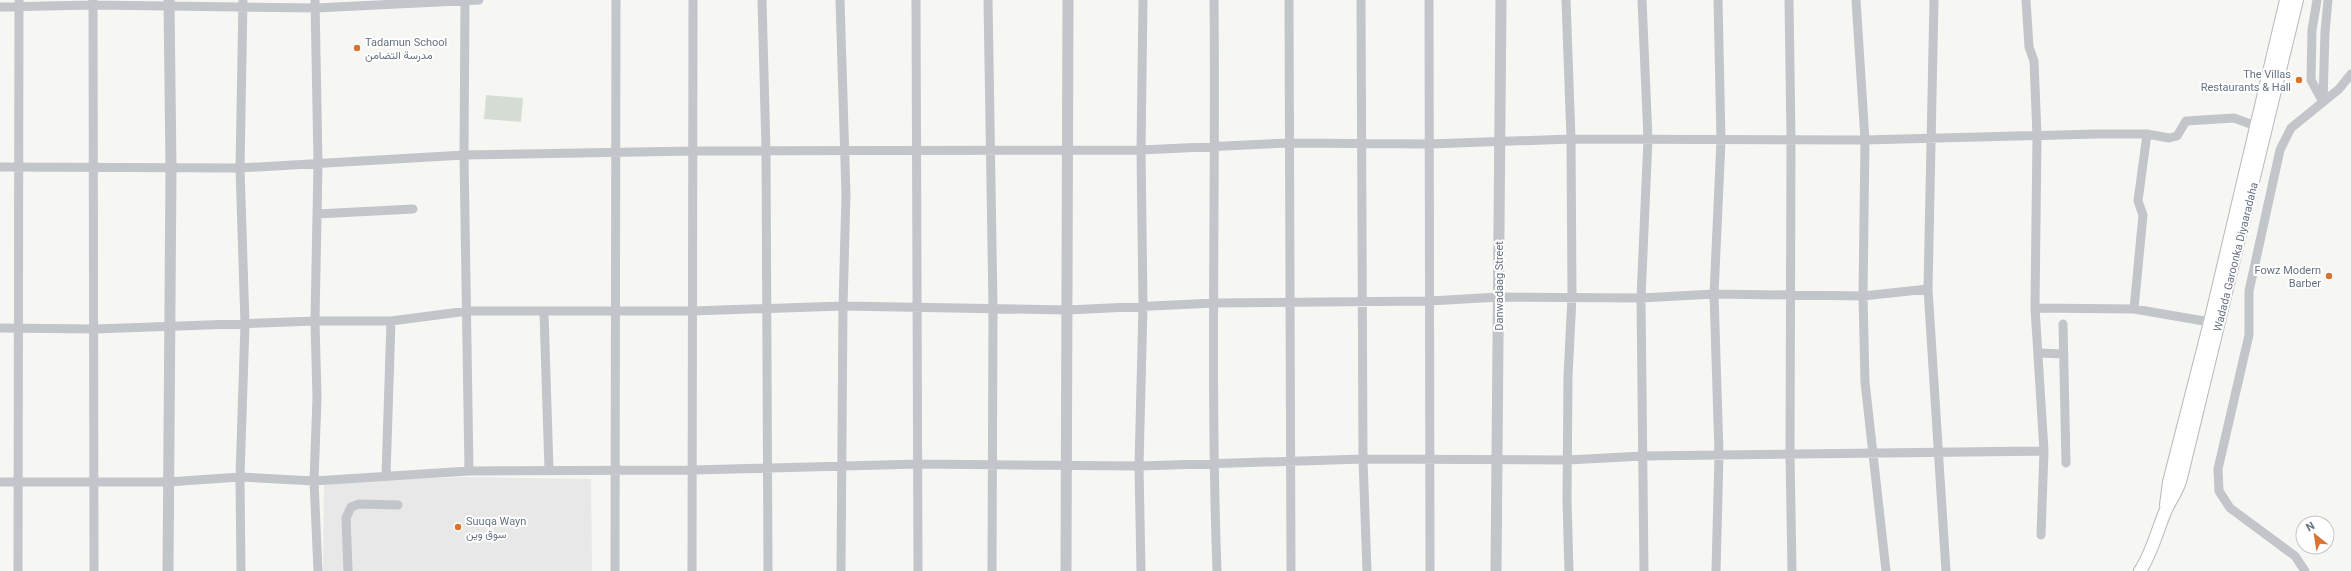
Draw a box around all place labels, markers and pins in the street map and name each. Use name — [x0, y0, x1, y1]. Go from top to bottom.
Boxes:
place label: Tadamun School مدرسة التضامن — [365, 36, 447, 62]
marker: Tadamun School مدرسة التضامن — [352, 43, 362, 53]
place label: The Villas Restaurants & Hall — [2201, 68, 2291, 94]
marker: The Villas Restaurants & Hall — [2294, 75, 2304, 85]
place label: Fowz Modern Barber — [2255, 264, 2321, 290]
marker: Fowz Modern Barber — [2324, 271, 2334, 281]
place label: Suuqa Wayn سوق وين — [466, 515, 526, 541]
marker: Suuqa Wayn سوق وين — [453, 522, 463, 532]

